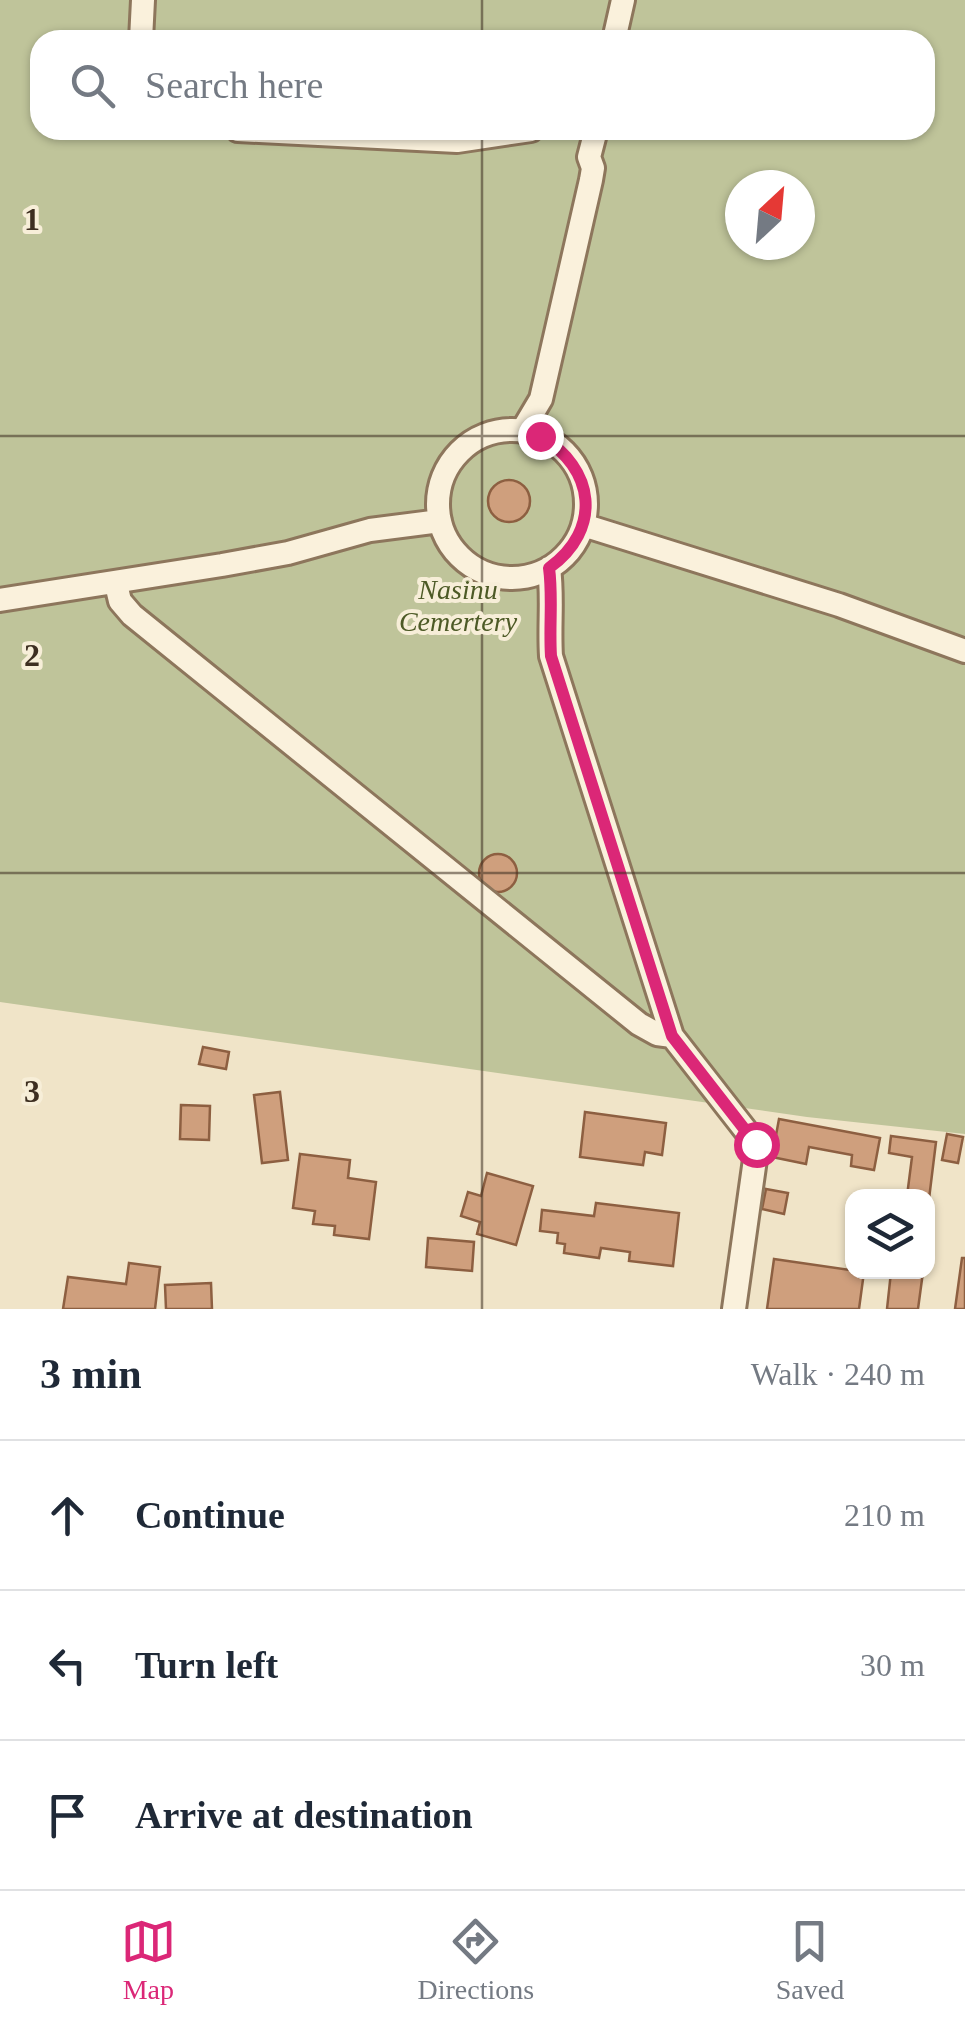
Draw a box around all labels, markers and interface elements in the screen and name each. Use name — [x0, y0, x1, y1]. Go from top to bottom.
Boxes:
search box — [30, 30, 935, 140]
icon: search — [65, 58, 120, 113]
text: Search here — [145, 64, 323, 106]
north arrow — [725, 170, 815, 260]
text: 1 — [24, 201, 40, 237]
route end — [518, 414, 564, 460]
park label: Nasinu Cemertery — [399, 574, 518, 637]
text: 2 — [24, 637, 40, 673]
text: 3 — [24, 1073, 40, 1109]
route start — [734, 1122, 780, 1168]
map controls — [845, 1189, 935, 1279]
button: layers — [845, 1189, 935, 1279]
text: 3 min — [40, 1351, 142, 1397]
text: Walk · 240 m — [751, 1356, 925, 1392]
icon: ahead — [40, 1488, 95, 1543]
text: Continue — [135, 1494, 285, 1536]
text: 210 m — [844, 1497, 925, 1533]
icon: left — [40, 1638, 95, 1693]
text: Turn left — [135, 1644, 278, 1686]
text: 30 m — [860, 1647, 925, 1683]
icon: arrive — [40, 1788, 95, 1843]
text: Arrive at destination — [135, 1794, 473, 1836]
tab: Map — [121, 1914, 176, 2006]
tab: Directions — [417, 1914, 534, 2006]
tab: Saved — [776, 1914, 844, 2006]

